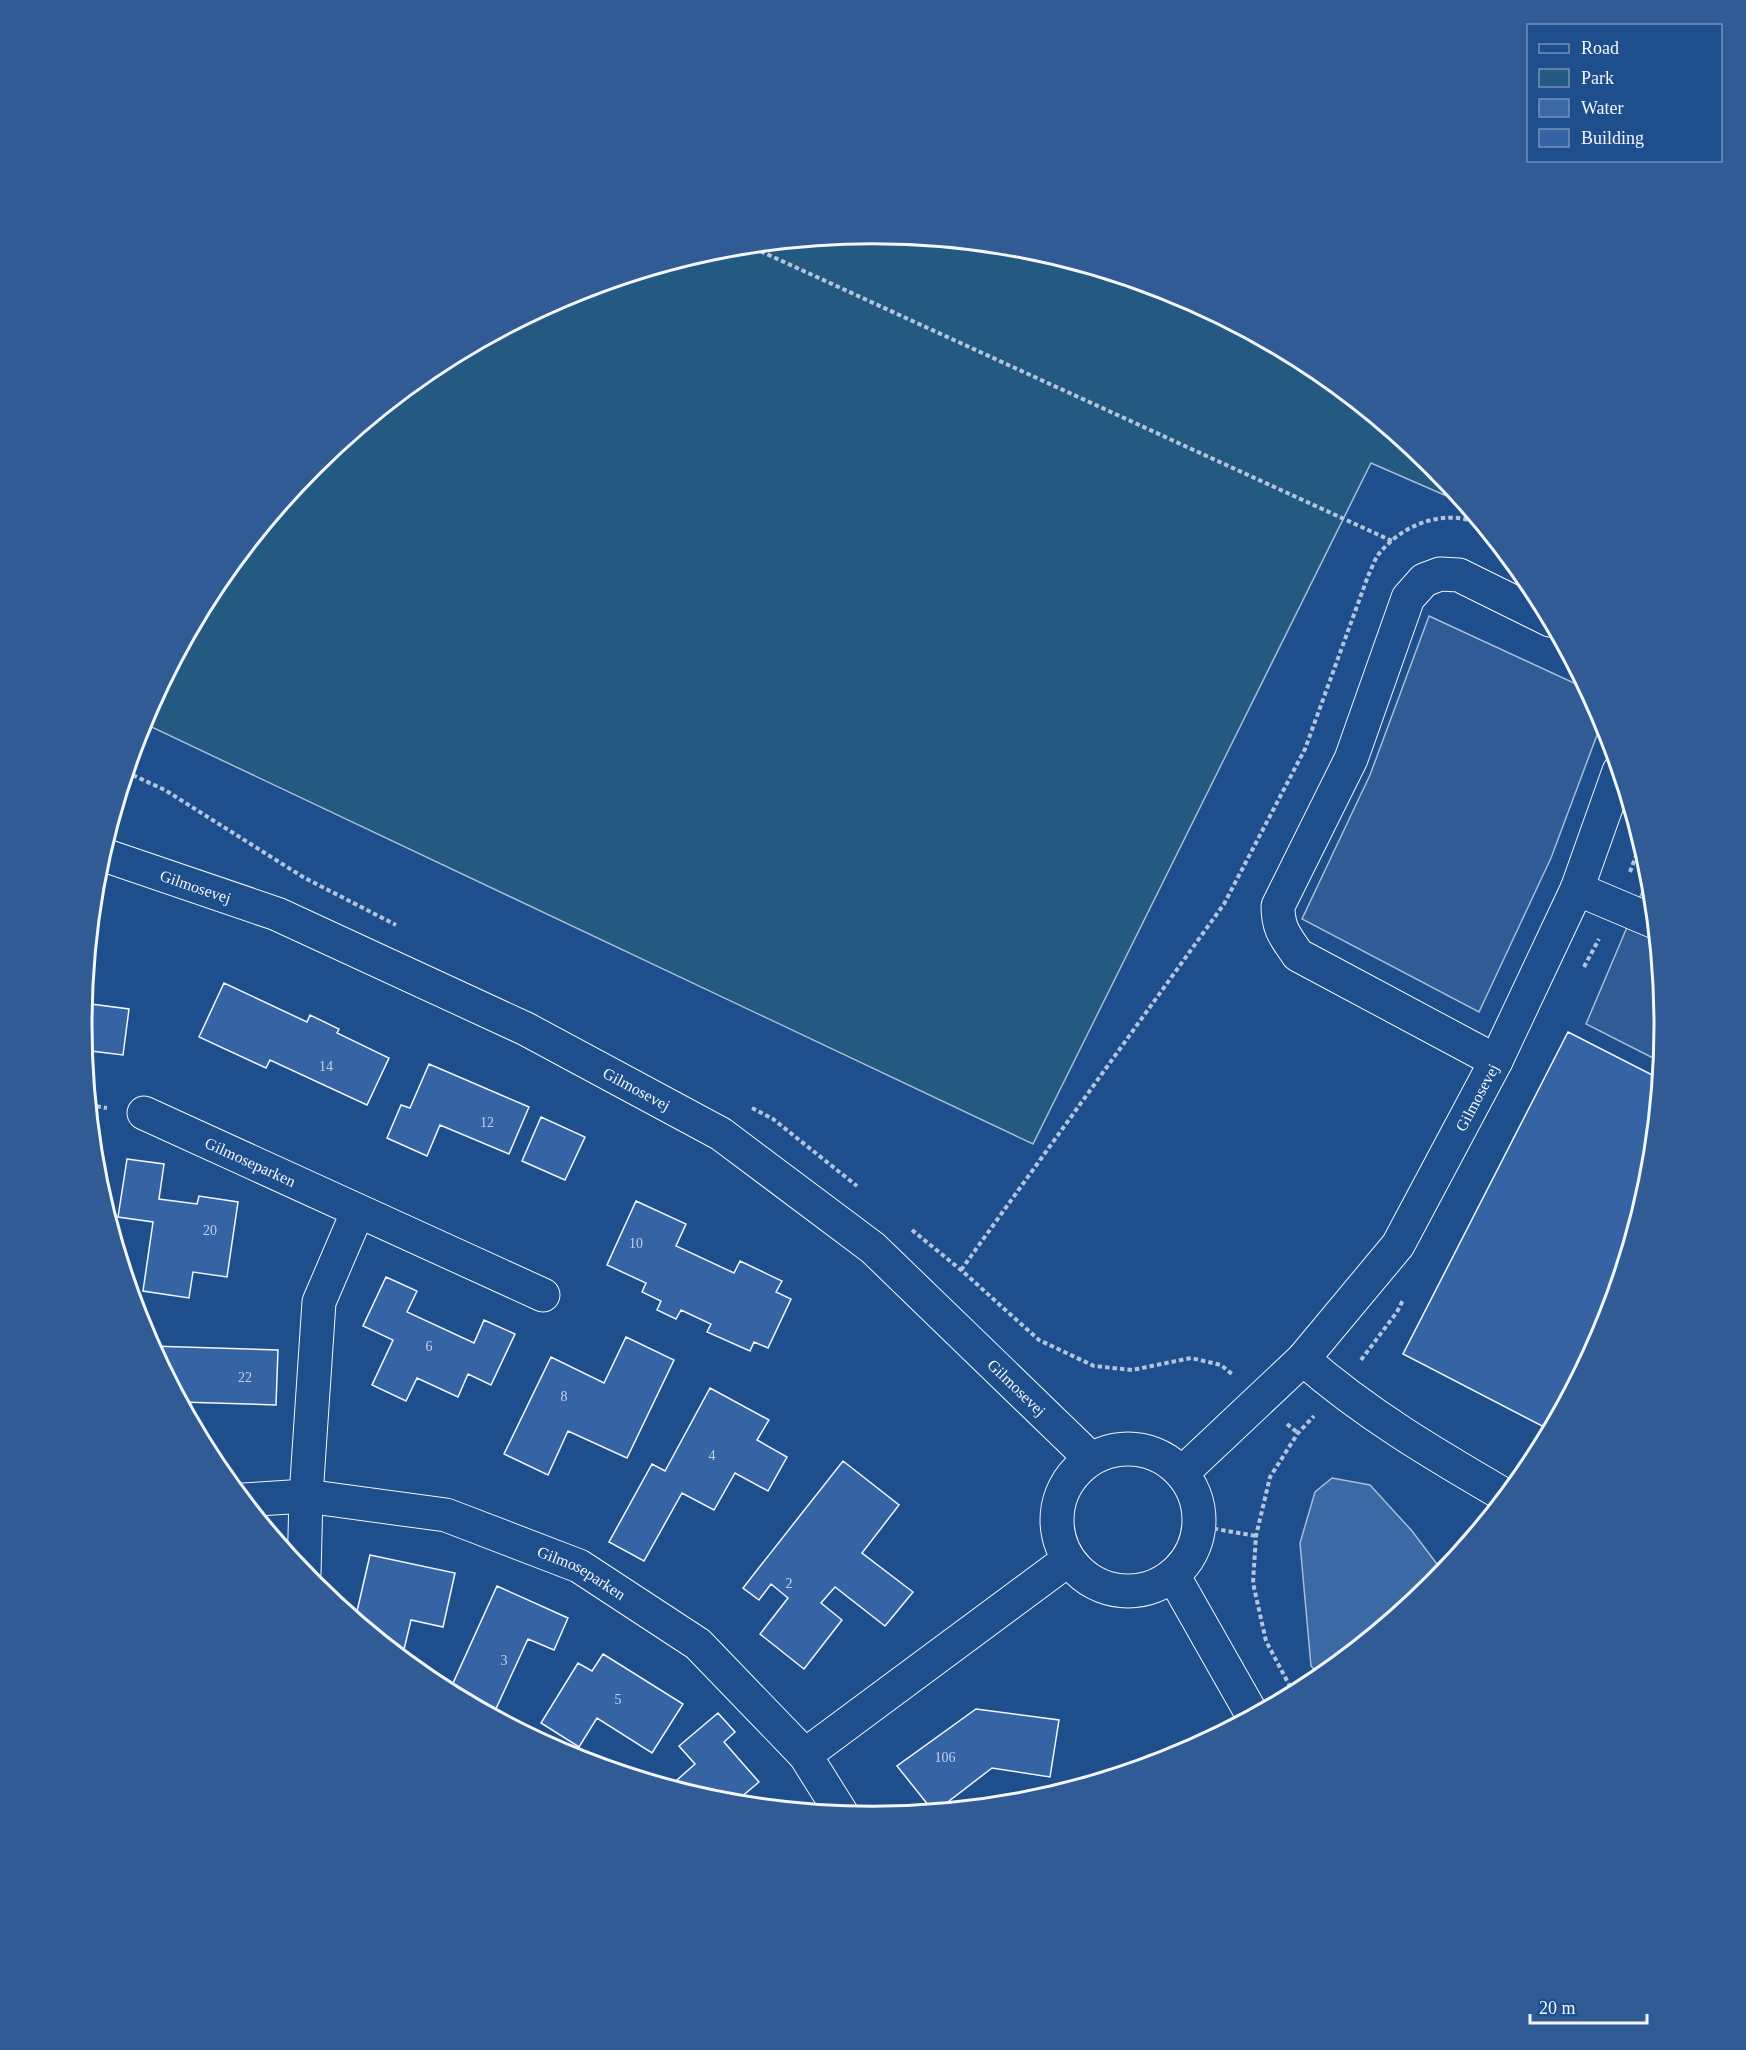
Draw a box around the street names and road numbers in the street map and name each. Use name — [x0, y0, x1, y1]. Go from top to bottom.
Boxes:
street label: Gilmosevej — [158, 867, 233, 908]
street label: Gilmosevej — [1452, 1061, 1503, 1134]
street label: Gilmosevej — [600, 1064, 673, 1115]
street label: Gilmoseparken — [202, 1134, 298, 1190]
street label: Gilmosevej — [984, 1356, 1049, 1420]
street label: Gilmoseparken — [535, 1543, 629, 1603]

